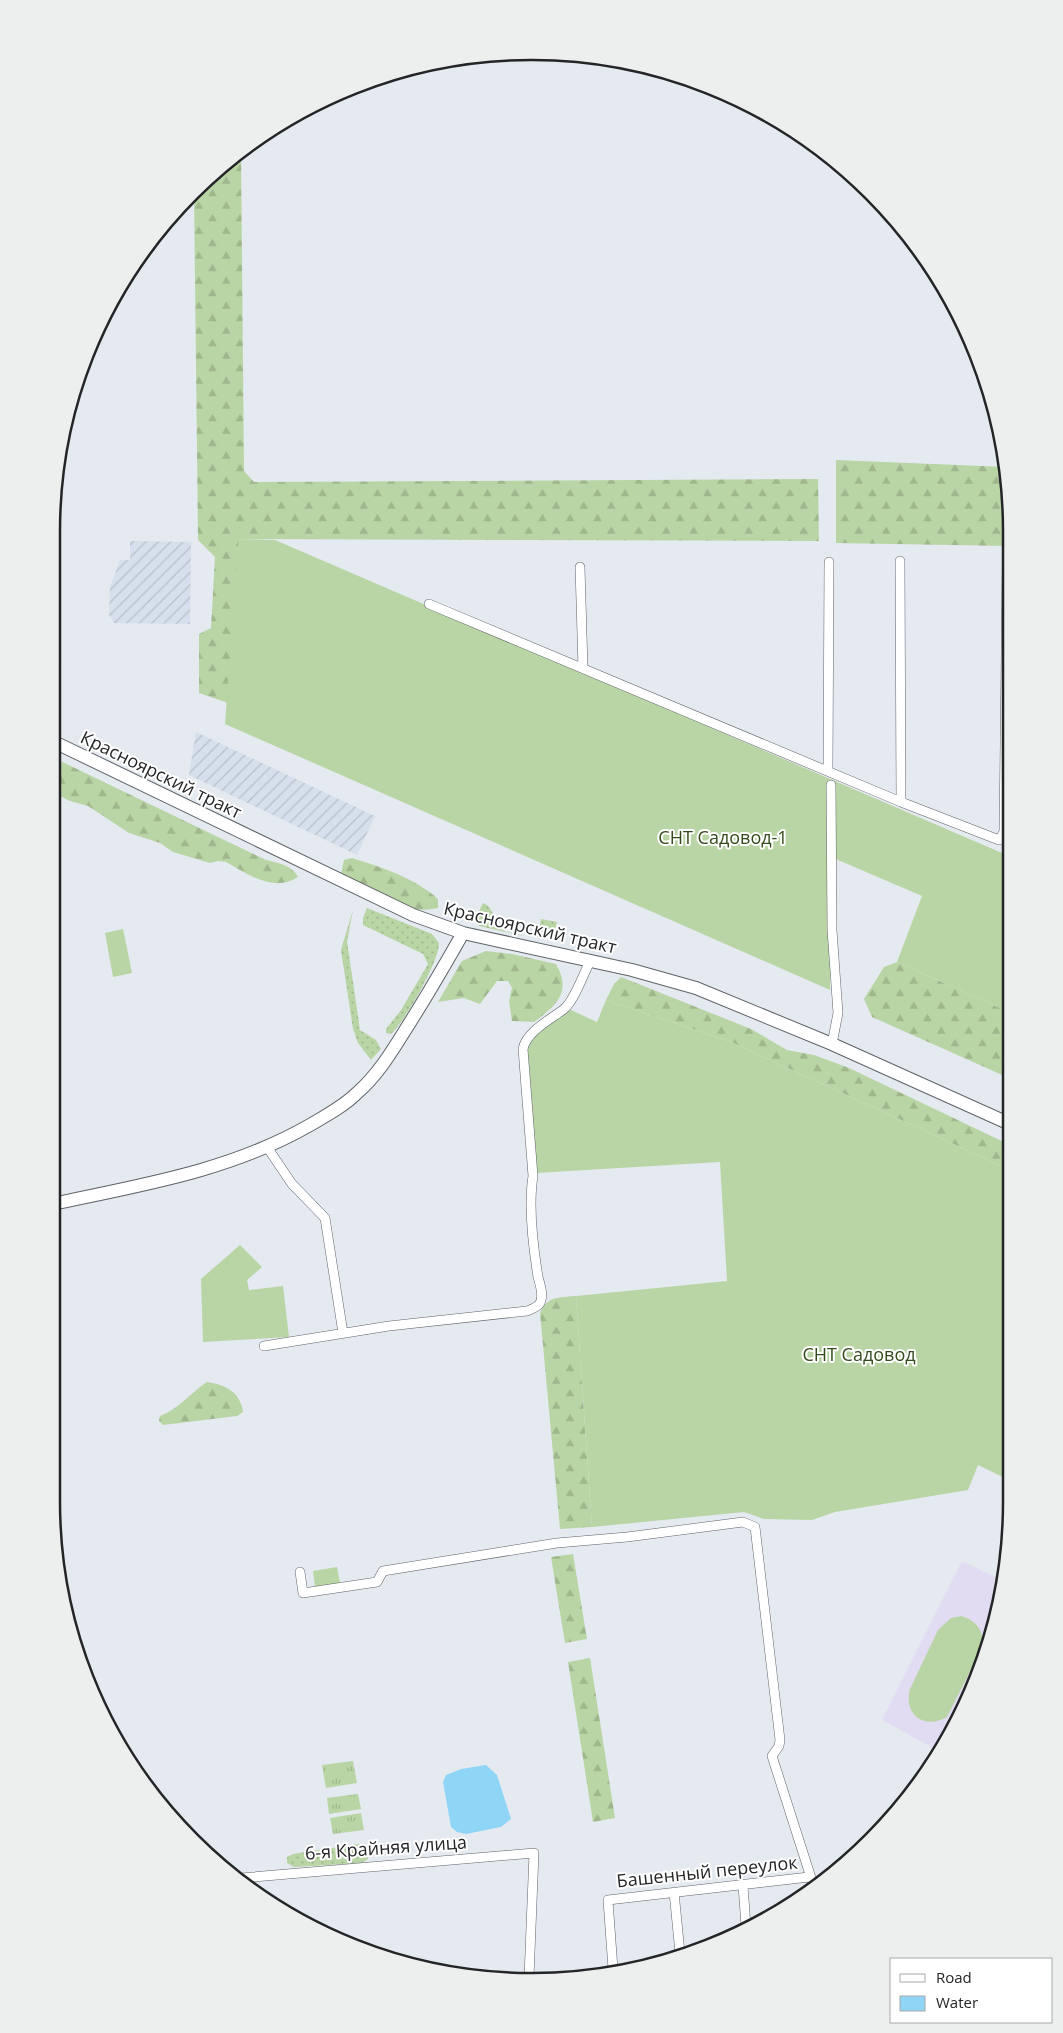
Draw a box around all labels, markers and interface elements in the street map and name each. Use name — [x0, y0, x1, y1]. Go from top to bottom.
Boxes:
street label: Красноярский тракт — [77, 725, 247, 824]
park label: СНТ Садовод-1 — [658, 825, 788, 849]
street label: Красноярский тракт — [442, 895, 619, 959]
park label: СНТ Садовод — [802, 1342, 916, 1366]
street label: 6-я Крайняя улица — [304, 1829, 468, 1865]
street label: Башенный переулок — [615, 1850, 799, 1892]
legend — [890, 1958, 1053, 2023]
text: Road — [936, 1967, 972, 1987]
text: Water — [936, 1992, 978, 2012]

